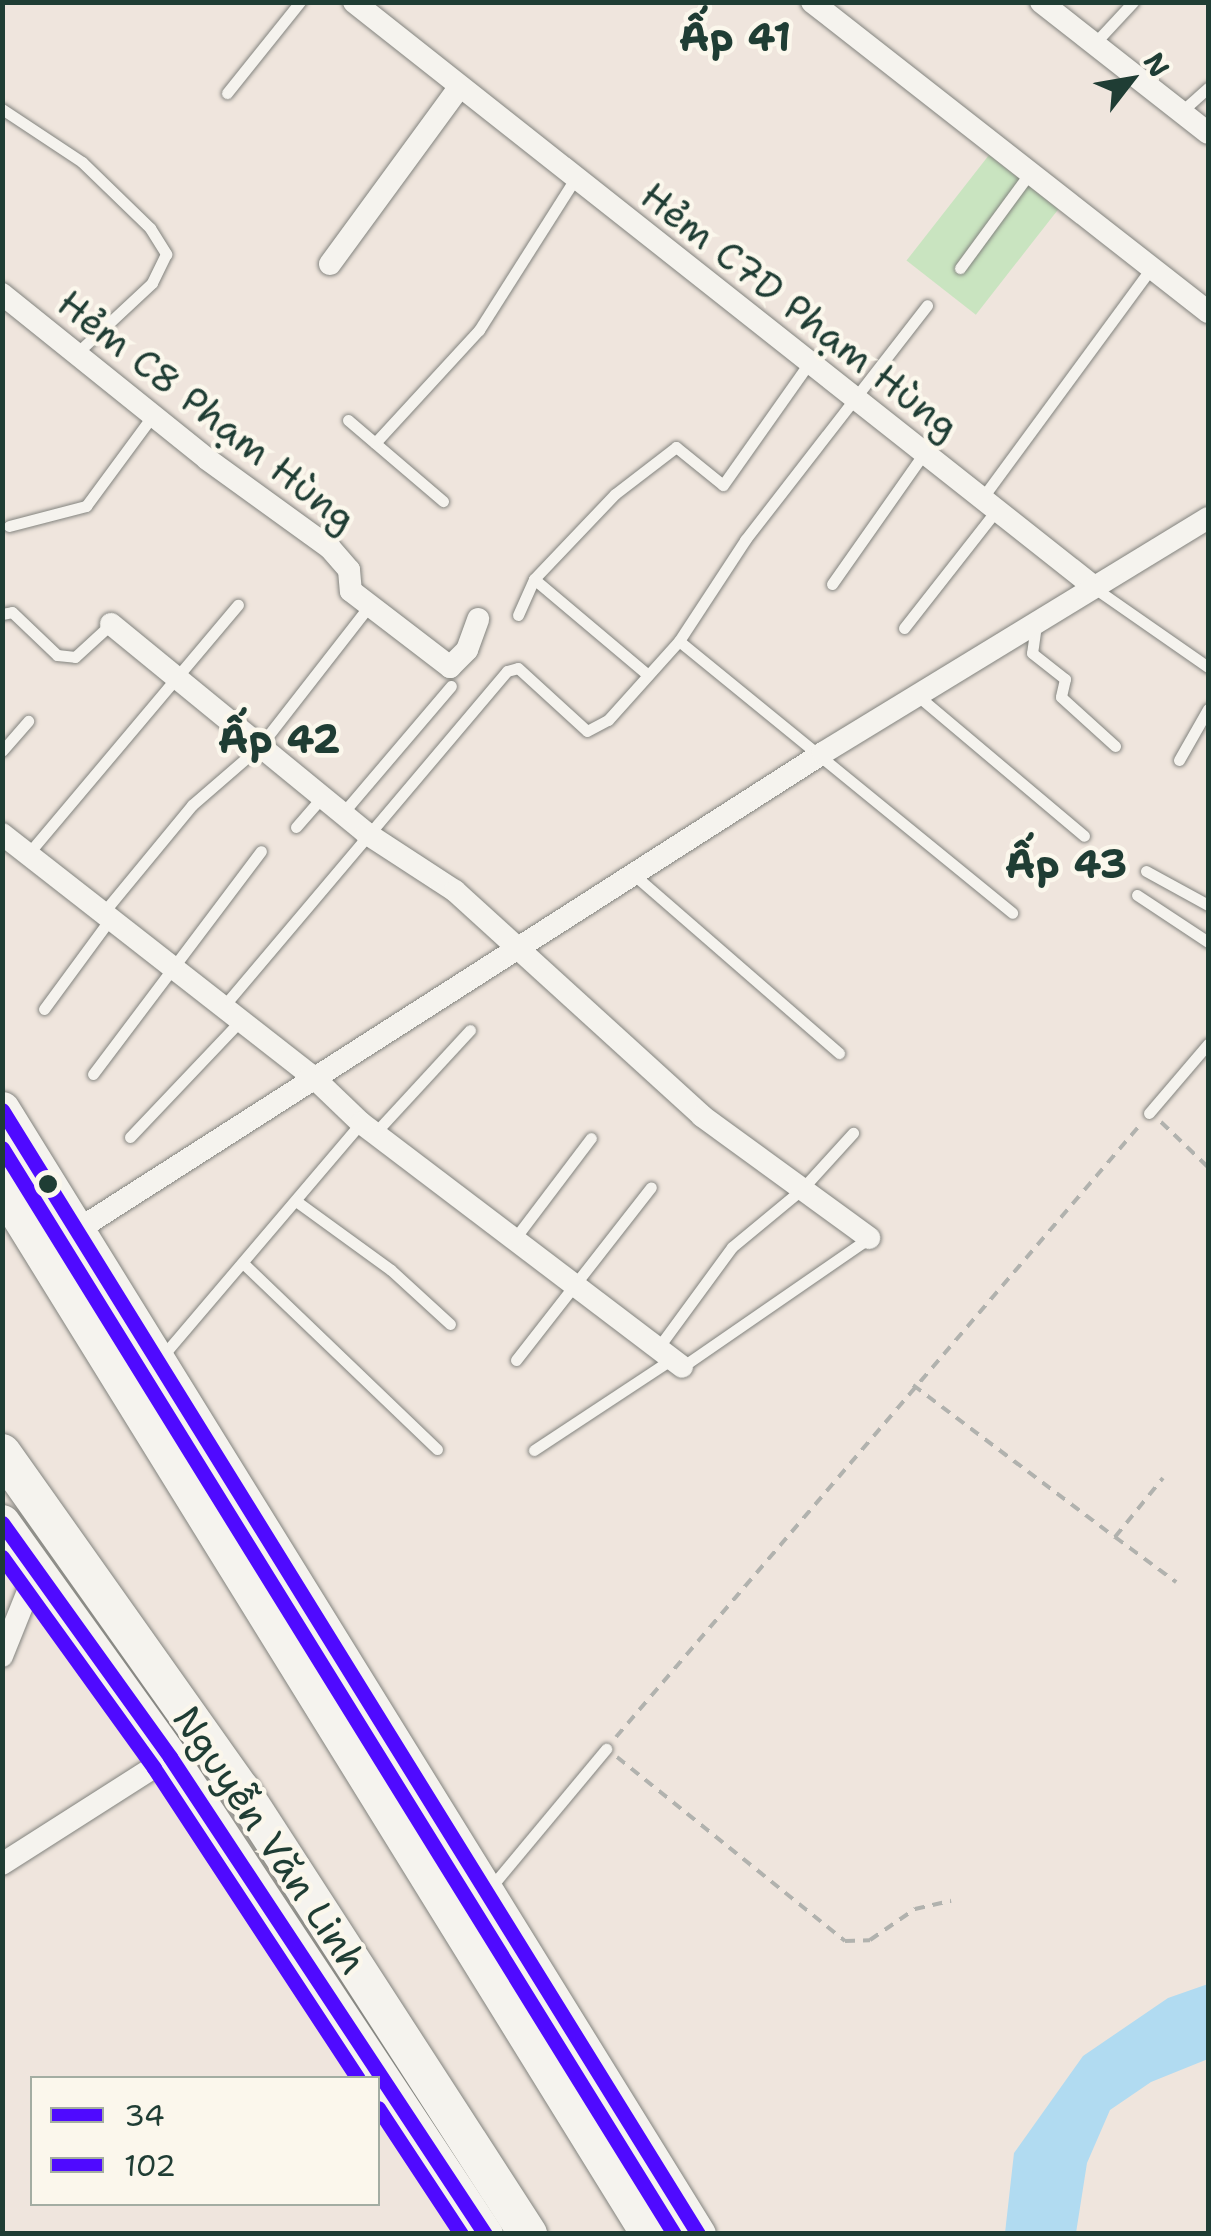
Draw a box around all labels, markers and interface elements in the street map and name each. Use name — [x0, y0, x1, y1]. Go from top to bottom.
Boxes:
district label: Ấp 41 — [679, 13, 791, 61]
north arrow — [1081, 30, 1181, 130]
text: N — [1135, 45, 1179, 84]
street label: Hẻm C7D Phạm Hùng — [632, 173, 968, 449]
street label: Hẻm C8 Phạm Hùng — [49, 280, 365, 542]
district label: Ấp 42 — [218, 715, 340, 763]
district label: Ấp 43 — [1005, 840, 1127, 888]
unlabelled marker — [38, 1174, 58, 1194]
street label: Nguyễn Văn Linh — [163, 1697, 377, 1983]
legend — [30, 2076, 380, 2206]
text: 34 — [124, 2095, 165, 2136]
text: 102 — [124, 2145, 176, 2186]

